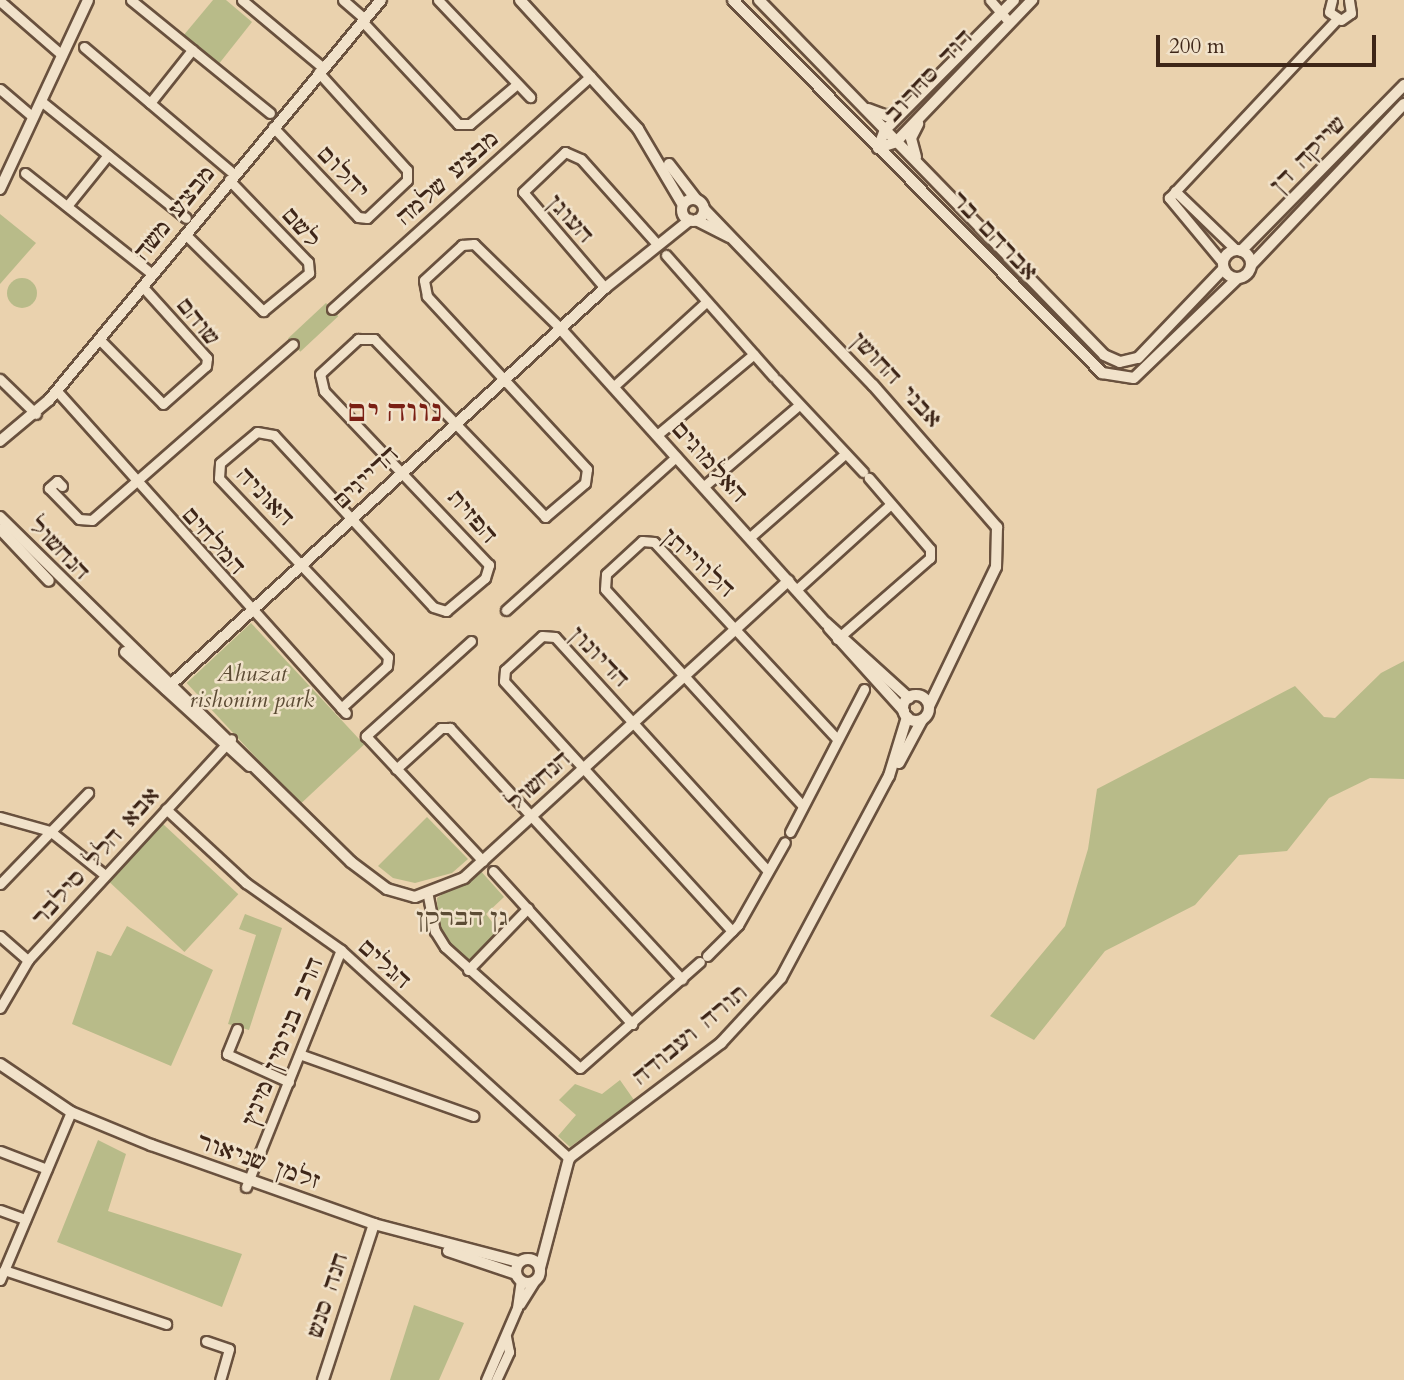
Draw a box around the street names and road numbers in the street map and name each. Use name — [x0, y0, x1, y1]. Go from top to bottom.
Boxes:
street label: דוד סחרוב — [881, 26, 977, 126]
street label: שייקה דן — [1266, 112, 1350, 198]
street label: מבצע שלמה — [393, 127, 503, 229]
street label: יהלום — [312, 141, 374, 205]
street label: מבצע משה — [130, 162, 220, 264]
street label: אברהם בר — [946, 187, 1042, 285]
street label: העוגן — [541, 189, 599, 249]
street label: לשם — [276, 202, 326, 254]
street label: שוהם — [171, 293, 225, 351]
street label: אבני החושן — [847, 328, 945, 432]
street label: האלמוגים — [665, 415, 753, 509]
street label: הדייגים — [327, 440, 405, 516]
street label: האוניה — [230, 462, 300, 532]
street label: הפזית — [441, 485, 503, 549]
street label: המלחים — [175, 501, 251, 581]
street label: הנחשול — [23, 512, 95, 586]
street label: הלווייתן — [656, 522, 740, 604]
street label: הדיונון — [563, 621, 635, 693]
street label: הנחשול — [501, 745, 577, 817]
street label: אבא הלל סילבר — [30, 786, 162, 928]
street label: הגלים — [352, 933, 416, 995]
street label: הרב בנימין מינץ — [239, 958, 327, 1126]
street label: תורה ועבודה — [629, 981, 751, 1089]
street label: זלמן שניאור — [196, 1129, 322, 1195]
street label: חנה סנש — [302, 1252, 354, 1338]

